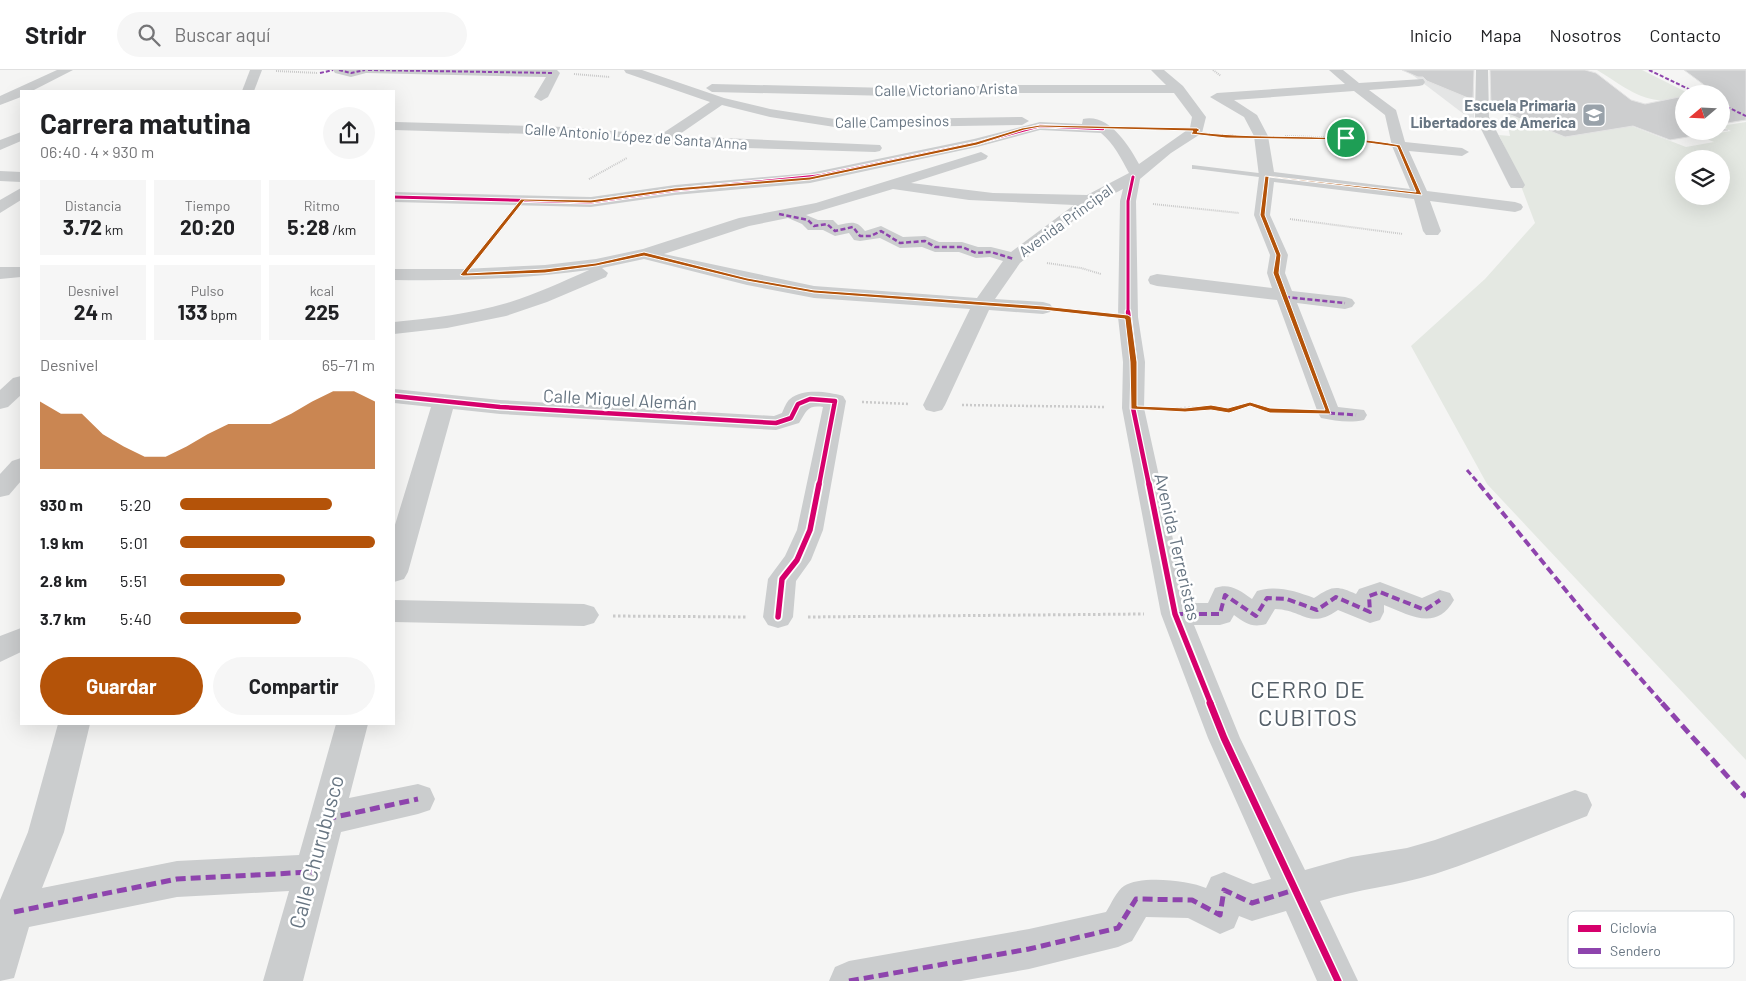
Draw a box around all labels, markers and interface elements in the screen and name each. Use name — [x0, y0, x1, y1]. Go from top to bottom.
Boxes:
search box — [117, 12, 467, 57]
text: Stridr — [25, 20, 87, 49]
icon: search — [135, 21, 163, 49]
text: Buscar aquí — [175, 23, 270, 46]
text: Inicio — [1410, 24, 1452, 46]
text: Mapa — [1480, 24, 1522, 46]
text: Nosotros — [1550, 24, 1621, 46]
text: Contacto — [1649, 24, 1721, 46]
street label: Calle Victoriano Arista — [874, 79, 1018, 99]
north arrow — [1675, 85, 1730, 140]
map controls — [1675, 85, 1730, 205]
place label: Escuela Primaria Libertadores de America — [1411, 96, 1576, 131]
school or university icon: Escuela Primaria Libertadores de America — [1581, 102, 1607, 128]
text: Carrera matutina — [40, 106, 251, 140]
button: share — [323, 107, 375, 159]
street label: Calle Campesinos — [835, 111, 949, 131]
pin — [1325, 117, 1367, 159]
street label: Calle Antonio López de Santa Anna — [524, 119, 748, 153]
icon: arrive — [1332, 124, 1360, 152]
text: 06:40 · 4 × 930 m — [40, 142, 154, 161]
button: layers — [1675, 150, 1730, 205]
street label: Avenida Principal — [1015, 180, 1116, 260]
text: Distancia — [65, 197, 121, 214]
text: Tiempo — [185, 197, 230, 214]
text: Ritmo — [304, 197, 340, 214]
text: 3.72 — [63, 214, 102, 239]
text: 20:20 — [180, 214, 235, 239]
text: 5:28 — [287, 214, 329, 239]
text: km — [102, 221, 123, 238]
text: /km — [329, 221, 356, 238]
text: Desnivel — [68, 282, 119, 299]
text: Pulso — [191, 282, 224, 299]
text: kcal — [310, 282, 334, 299]
text: 24 — [74, 299, 98, 324]
text: 133 — [178, 299, 208, 324]
text: 225 — [304, 299, 339, 324]
text: m — [98, 306, 113, 323]
text: bpm — [208, 306, 237, 323]
text: Desnivel — [40, 355, 98, 374]
text: 65–71 m — [322, 355, 375, 374]
street label: Calle Miguel Alemán — [543, 384, 698, 414]
street label: Avenida Terreristas — [1150, 471, 1206, 623]
text: 930 m — [40, 495, 83, 514]
text: 5:20 — [120, 495, 151, 514]
text: 1.9 km — [40, 533, 84, 552]
text: 5:01 — [120, 533, 148, 552]
text: 2.8 km — [40, 571, 87, 590]
text: 5:51 — [120, 571, 147, 590]
text: 3.7 km — [40, 609, 86, 628]
text: 5:40 — [120, 609, 152, 628]
button: Guardar — [40, 657, 203, 715]
button: Compartir — [213, 657, 375, 715]
district label: CERRO DE CUBITOS — [1250, 674, 1366, 731]
street label: Calle Churubusco — [283, 772, 348, 931]
legend — [1568, 911, 1734, 968]
text: Ciclovía — [1610, 919, 1657, 936]
text: Sendero — [1610, 942, 1661, 959]

